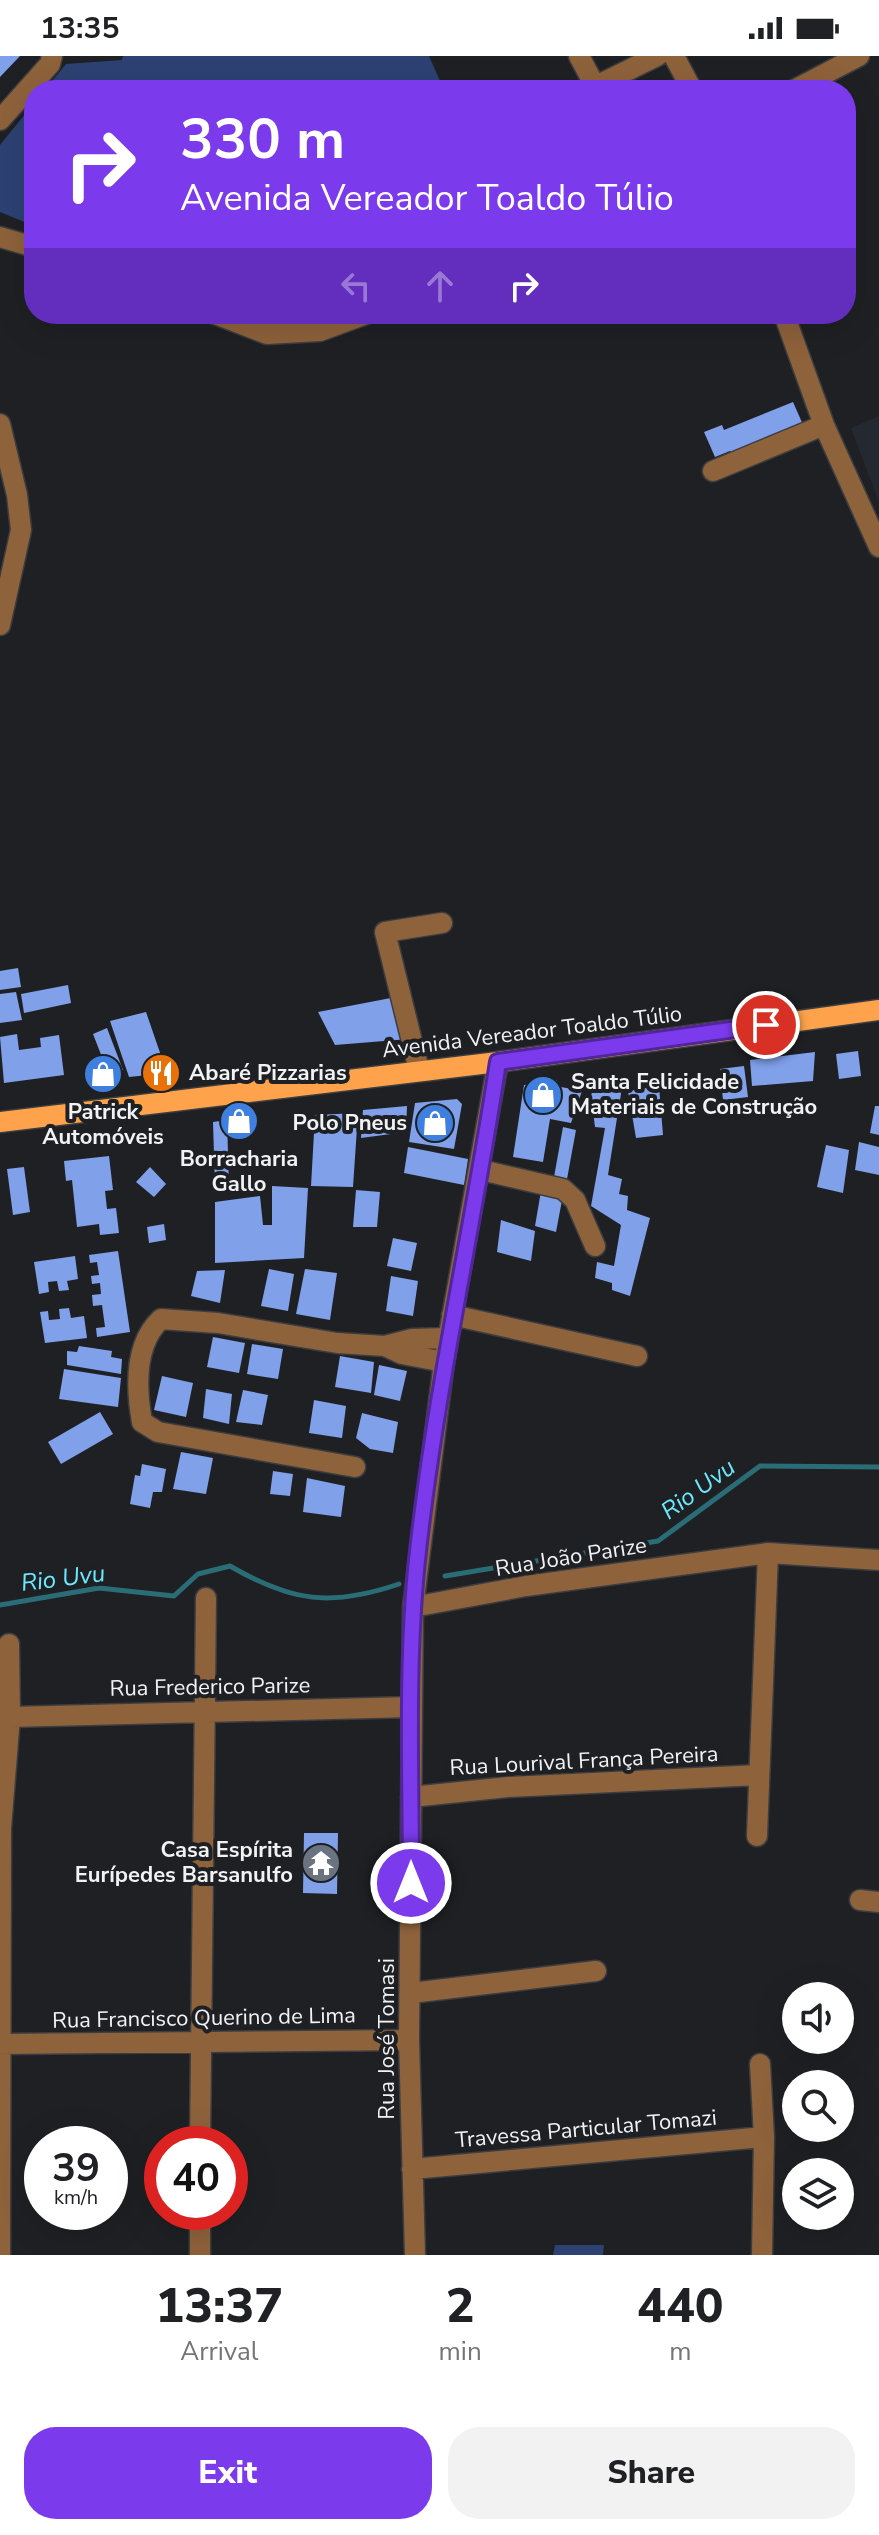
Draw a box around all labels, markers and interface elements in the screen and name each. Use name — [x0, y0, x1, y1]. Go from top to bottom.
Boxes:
text: 13:35 — [40, 8, 119, 49]
text: 330 m — [180, 101, 345, 178]
icon: right — [48, 112, 152, 216]
text: Avenida Vereador Toaldo Túlio — [180, 174, 674, 223]
icon: left — [334, 264, 378, 308]
icon: ahead — [418, 264, 462, 308]
icon: right — [502, 264, 546, 308]
pin — [732, 991, 800, 1059]
street label: Avenida Vereador Toaldo Túlio — [380, 999, 684, 1065]
icon: arrive — [744, 1003, 788, 1047]
restaurant icon: Abaré Pizzarias — [140, 1052, 182, 1094]
shop icon: Patrick Automóveis — [82, 1053, 124, 1095]
place label: Abaré Pizzarias — [189, 1058, 347, 1088]
place label: Santa Felicidade Materiais de Construção — [571, 1067, 817, 1122]
shop icon: Santa Felicidade Materiais de Construção — [522, 1074, 564, 1116]
place label: Patrick Automóveis — [42, 1097, 164, 1152]
shop icon: Borracharia Gallo — [218, 1100, 260, 1142]
shop icon: Polo Pneus — [414, 1102, 456, 1144]
place label: Polo Pneus — [293, 1108, 407, 1138]
place label: Borracharia Gallo — [180, 1144, 298, 1199]
water label: Rio Uvu — [654, 1451, 742, 1527]
street label: Rua João Parize — [493, 1530, 649, 1584]
water label: Rio Uvu — [19, 1557, 107, 1599]
street label: Rua Frederico Parize — [109, 1670, 311, 1704]
street label: Rua Lourival França Pereira — [449, 1739, 719, 1783]
place label: Casa Espírita Eurípedes Barsanulfo — [75, 1835, 293, 1890]
position arrow — [369, 1841, 453, 1925]
temple icon: Casa Espírita Eurípedes Barsanulfo — [300, 1842, 342, 1884]
street label: Rua José Tomasi — [372, 1958, 402, 2120]
map controls — [782, 1982, 854, 2230]
button: sound — [782, 1982, 854, 2054]
street label: Rua Francisco Querino de Lima — [52, 2000, 356, 2036]
button: search — [782, 2070, 854, 2142]
street label: Travessa Particular Tomazi — [454, 2103, 718, 2155]
speed limit sign: 40 — [144, 2126, 248, 2230]
text: 39 — [52, 2141, 100, 2195]
button: layers — [782, 2158, 854, 2230]
text: km/h — [54, 2184, 98, 2211]
text: 13:37 — [155, 2273, 283, 2339]
text: 2 — [446, 2273, 475, 2339]
text: 440 — [637, 2273, 724, 2339]
text: Arrival — [180, 2334, 258, 2369]
text: min — [439, 2334, 482, 2369]
text: m — [669, 2334, 691, 2369]
button: Exit — [24, 2427, 432, 2519]
button: Share — [448, 2427, 855, 2519]

